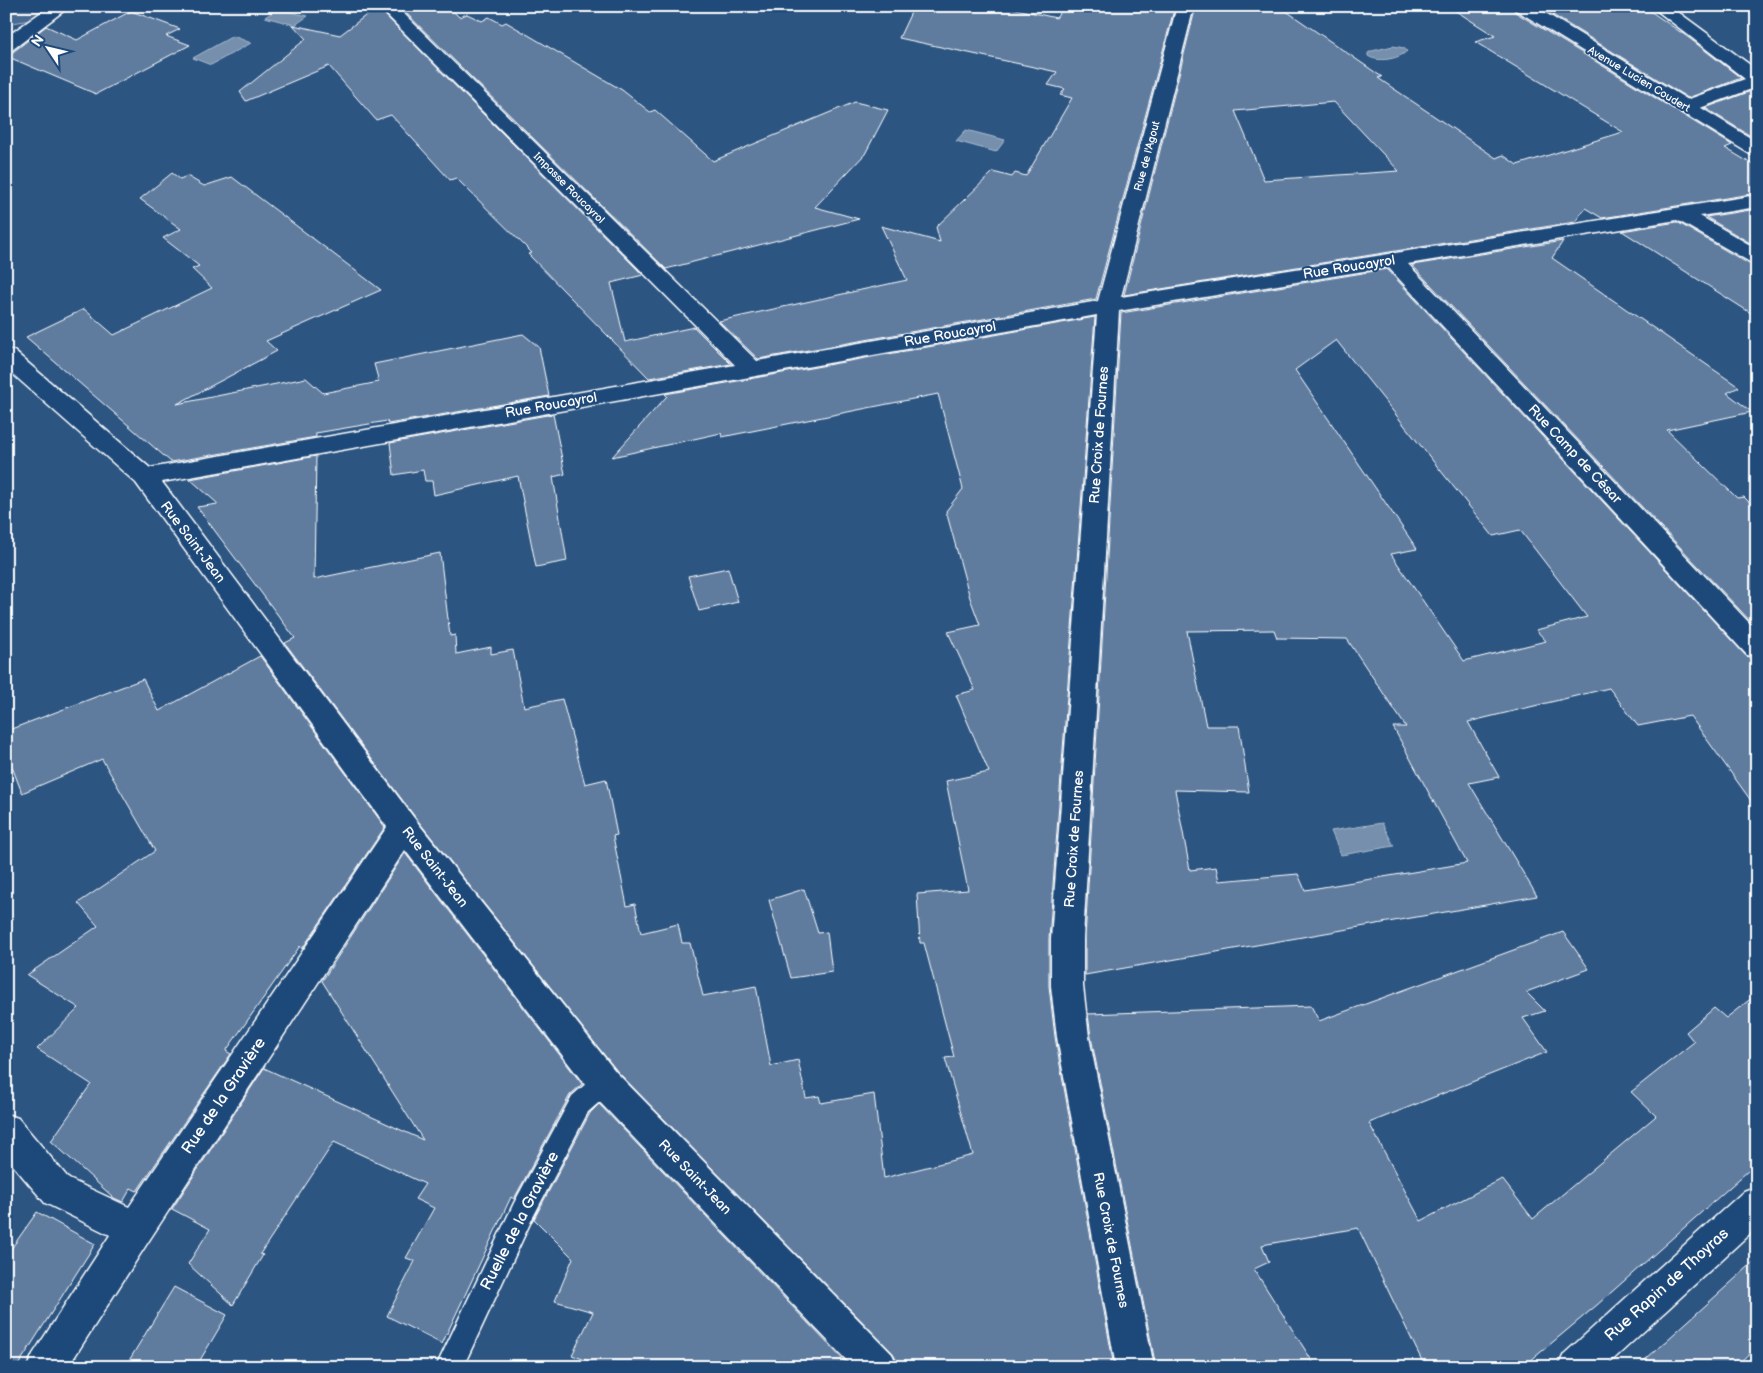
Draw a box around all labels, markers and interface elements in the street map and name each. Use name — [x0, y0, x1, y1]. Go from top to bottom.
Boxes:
north arrow — [22, 22, 72, 72]
text: N — [28, 32, 48, 50]
street label: Avenue Lucien Coudert — [1586, 43, 1693, 115]
street label: Rue de l'Agout — [1131, 119, 1163, 192]
street label: Impasse Roucayrol — [531, 150, 607, 226]
street label: Rue Roucayrol — [1302, 251, 1396, 283]
street label: Rue Roucayrol — [903, 318, 997, 350]
street label: Rue Croix de Fournes — [1086, 366, 1112, 504]
street label: Rue Roucayrol — [504, 389, 598, 421]
street label: Rue Camp de César — [1525, 401, 1626, 508]
street label: Rue Saint-Jean — [157, 498, 229, 586]
street label: Rue Croix de Fournes — [1061, 770, 1087, 908]
street label: Rue Saint-Jean — [398, 823, 472, 911]
street label: Rue de la Gravière — [178, 1034, 270, 1158]
street label: Rue Saint-Jean — [655, 1136, 735, 1218]
street label: Ruelle de la Gravière — [477, 1148, 563, 1293]
street label: Rue Croix de Fournes — [1089, 1171, 1133, 1309]
street label: Rue Rapin de Thoyras — [1601, 1224, 1733, 1346]

